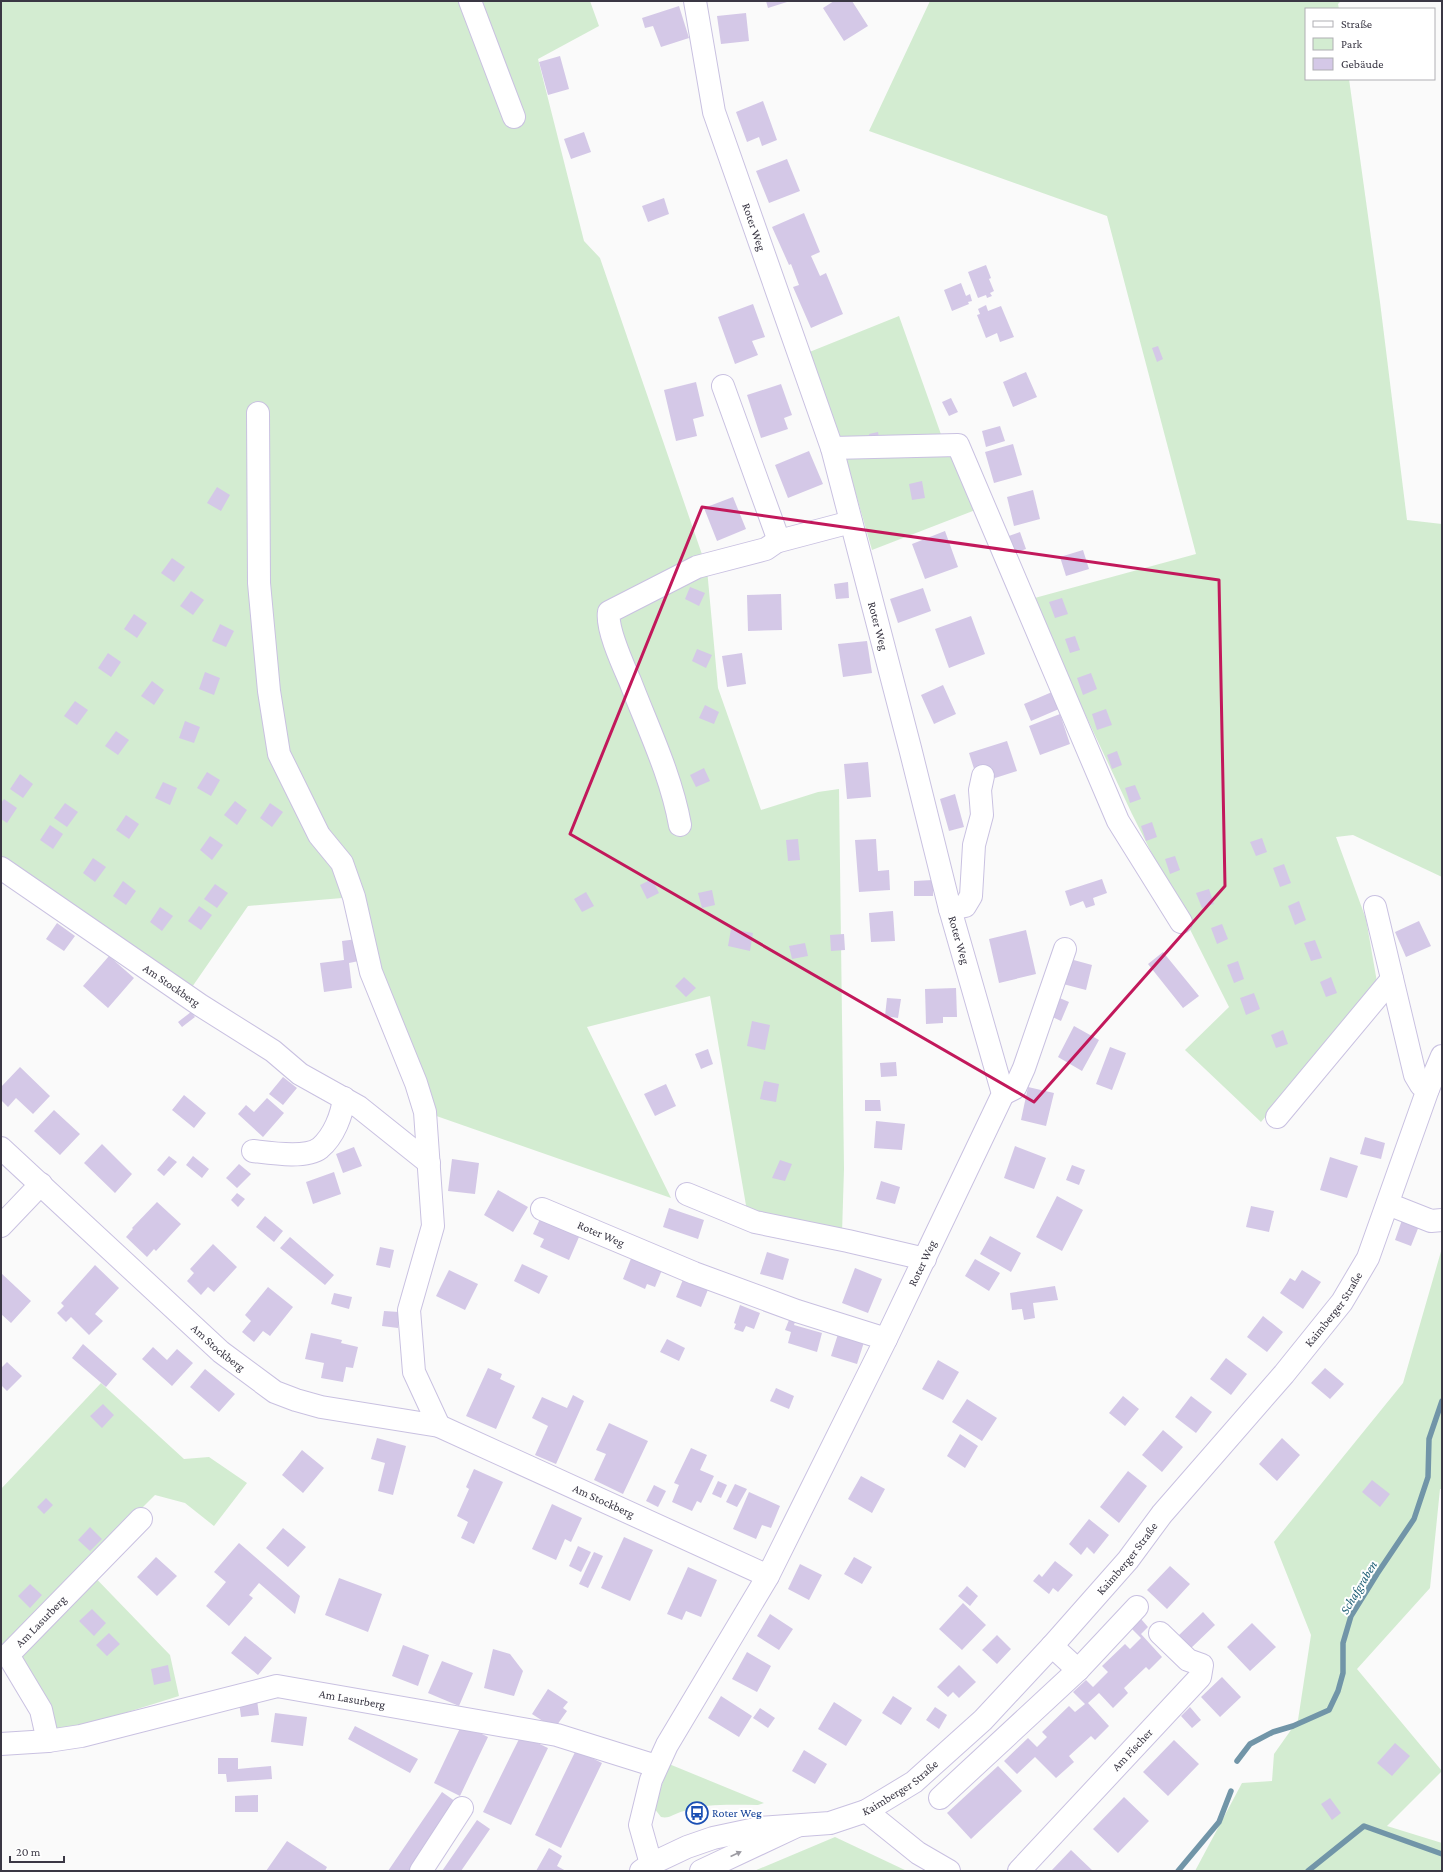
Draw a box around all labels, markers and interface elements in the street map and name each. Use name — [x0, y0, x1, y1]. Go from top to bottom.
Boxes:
legend — [1305, 8, 1435, 80]
text: Straße — [1341, 17, 1372, 31]
text: Park — [1341, 37, 1363, 51]
text: Gebäude — [1341, 57, 1383, 71]
street label: Roter Weg — [739, 201, 769, 253]
street label: Roter Weg — [865, 600, 891, 652]
street label: Roter Weg — [945, 914, 973, 966]
street label: Am Stockberg — [140, 961, 203, 1010]
street label: Roter Weg — [575, 1218, 627, 1250]
street label: Roter Weg — [905, 1238, 939, 1289]
street label: Kaimberger Straße — [1302, 1269, 1365, 1350]
street label: Am Stockberg — [188, 1321, 248, 1374]
street label: Am Stockberg — [571, 1481, 637, 1521]
street label: Kaimberger Straße — [1093, 1520, 1160, 1598]
water label: Schafgraben — [1337, 1557, 1380, 1617]
street label: Am Lasurberg — [13, 1592, 69, 1650]
street label: Am Lasurberg — [318, 1686, 386, 1712]
street label: Am Fischer — [1109, 1725, 1156, 1774]
street label: Kaimberger Straße — [861, 1757, 941, 1819]
bus stop icon: Roter Weg — [684, 1800, 710, 1826]
place label: Roter Weg — [712, 1806, 762, 1820]
scale bar — [10, 1838, 64, 1864]
text: 20 m — [16, 1845, 41, 1859]
one-way arrow — [731, 1851, 742, 1857]

